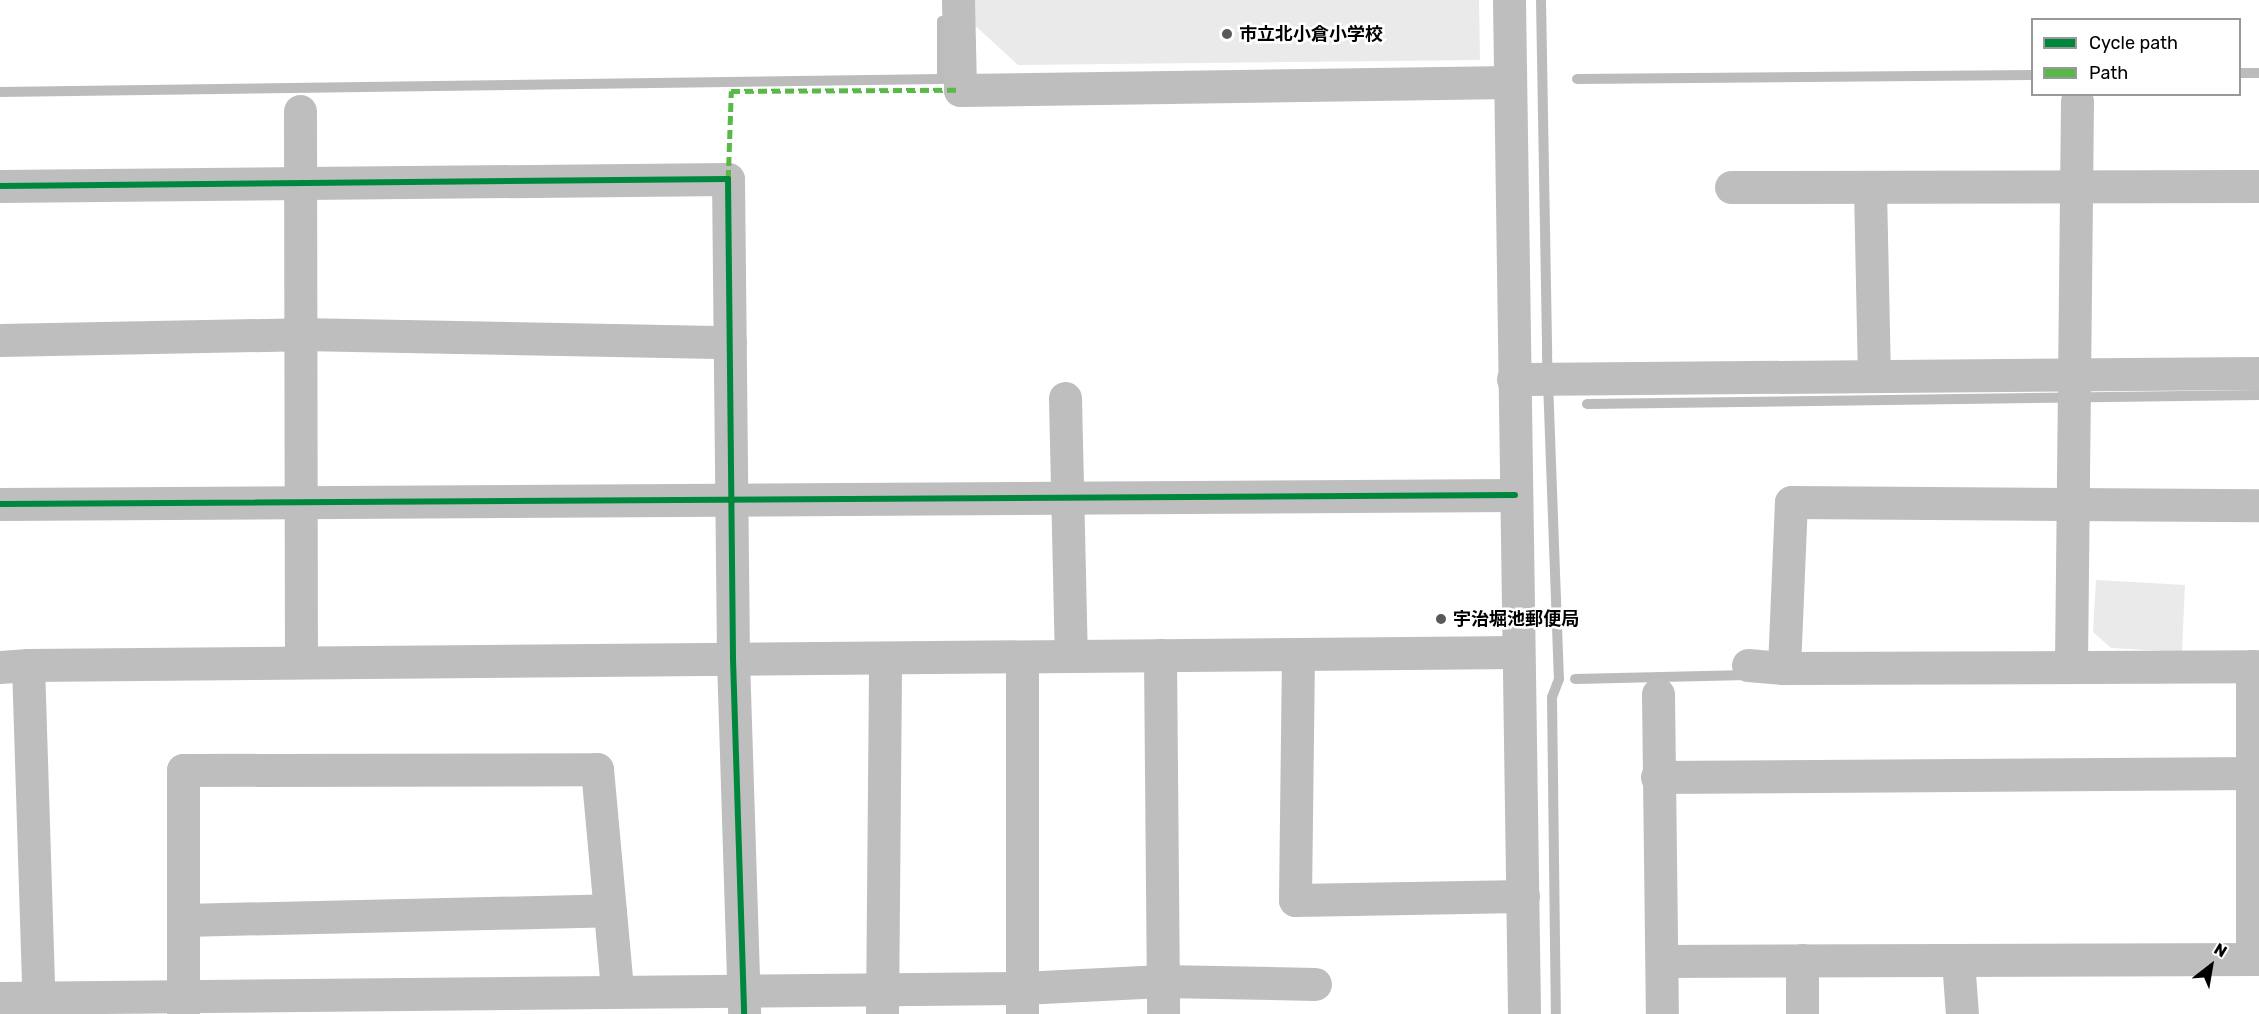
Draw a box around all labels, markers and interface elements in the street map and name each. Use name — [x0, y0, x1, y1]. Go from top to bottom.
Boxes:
legend — [2031, 18, 2241, 96]
place label: 市立北小倉小学校 — [1239, 23, 1383, 45]
marker: 市立北小倉小学校 — [1220, 27, 1234, 41]
text: Cycle path — [2089, 32, 2178, 54]
text: Path — [2089, 62, 2128, 84]
place label: 宇治堀池郵便局 — [1453, 608, 1579, 630]
marker: 宇治堀池郵便局 — [1434, 612, 1448, 626]
north arrow — [2181, 936, 2241, 996]
text: N — [2211, 939, 2230, 961]

